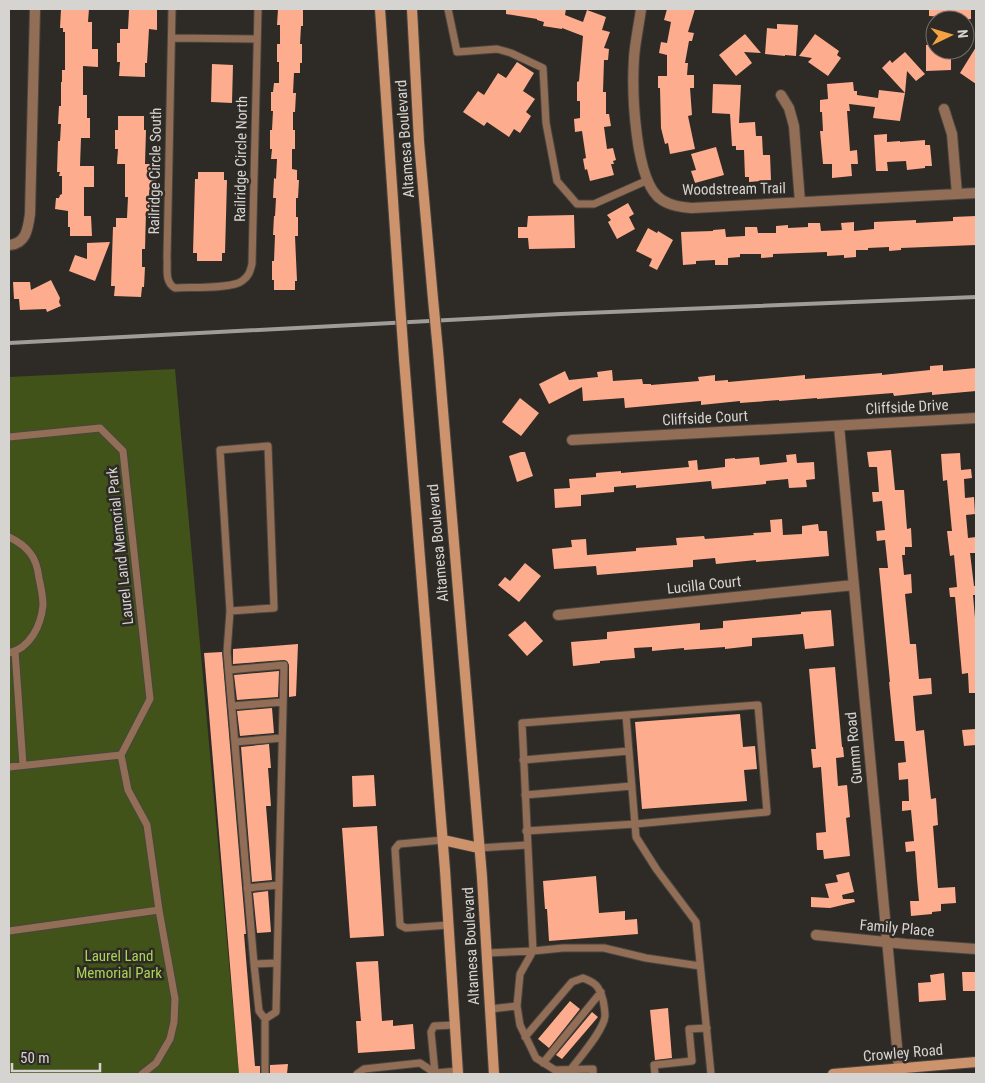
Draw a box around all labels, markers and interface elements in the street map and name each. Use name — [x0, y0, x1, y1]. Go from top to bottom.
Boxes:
north arrow — [925, 10, 975, 60]
text: N — [955, 29, 971, 39]
street label: Altamesa Boulevard — [392, 79, 418, 199]
street label: Railridge Circle North — [231, 96, 251, 222]
street label: Railridge Circle South — [145, 107, 165, 235]
street label: Woodstream Trail — [682, 179, 786, 199]
street label: Cliffside Drive — [865, 396, 949, 418]
street label: Cliffside Court — [662, 407, 748, 429]
street label: Laurel Land Memorial Park — [103, 466, 137, 626]
street label: Altamesa Boulevard — [424, 483, 452, 603]
street label: Lucilla Court — [666, 572, 742, 598]
street label: Gumm Road — [842, 711, 866, 785]
street label: Altamesa Boulevard — [459, 886, 483, 1006]
street label: Family Place — [859, 916, 935, 940]
park label: Laurel Land Memorial Park — [76, 947, 162, 982]
scale bar — [12, 1040, 100, 1072]
street label: Crowley Road — [862, 1041, 944, 1065]
text: 50 m — [20, 1049, 50, 1067]

